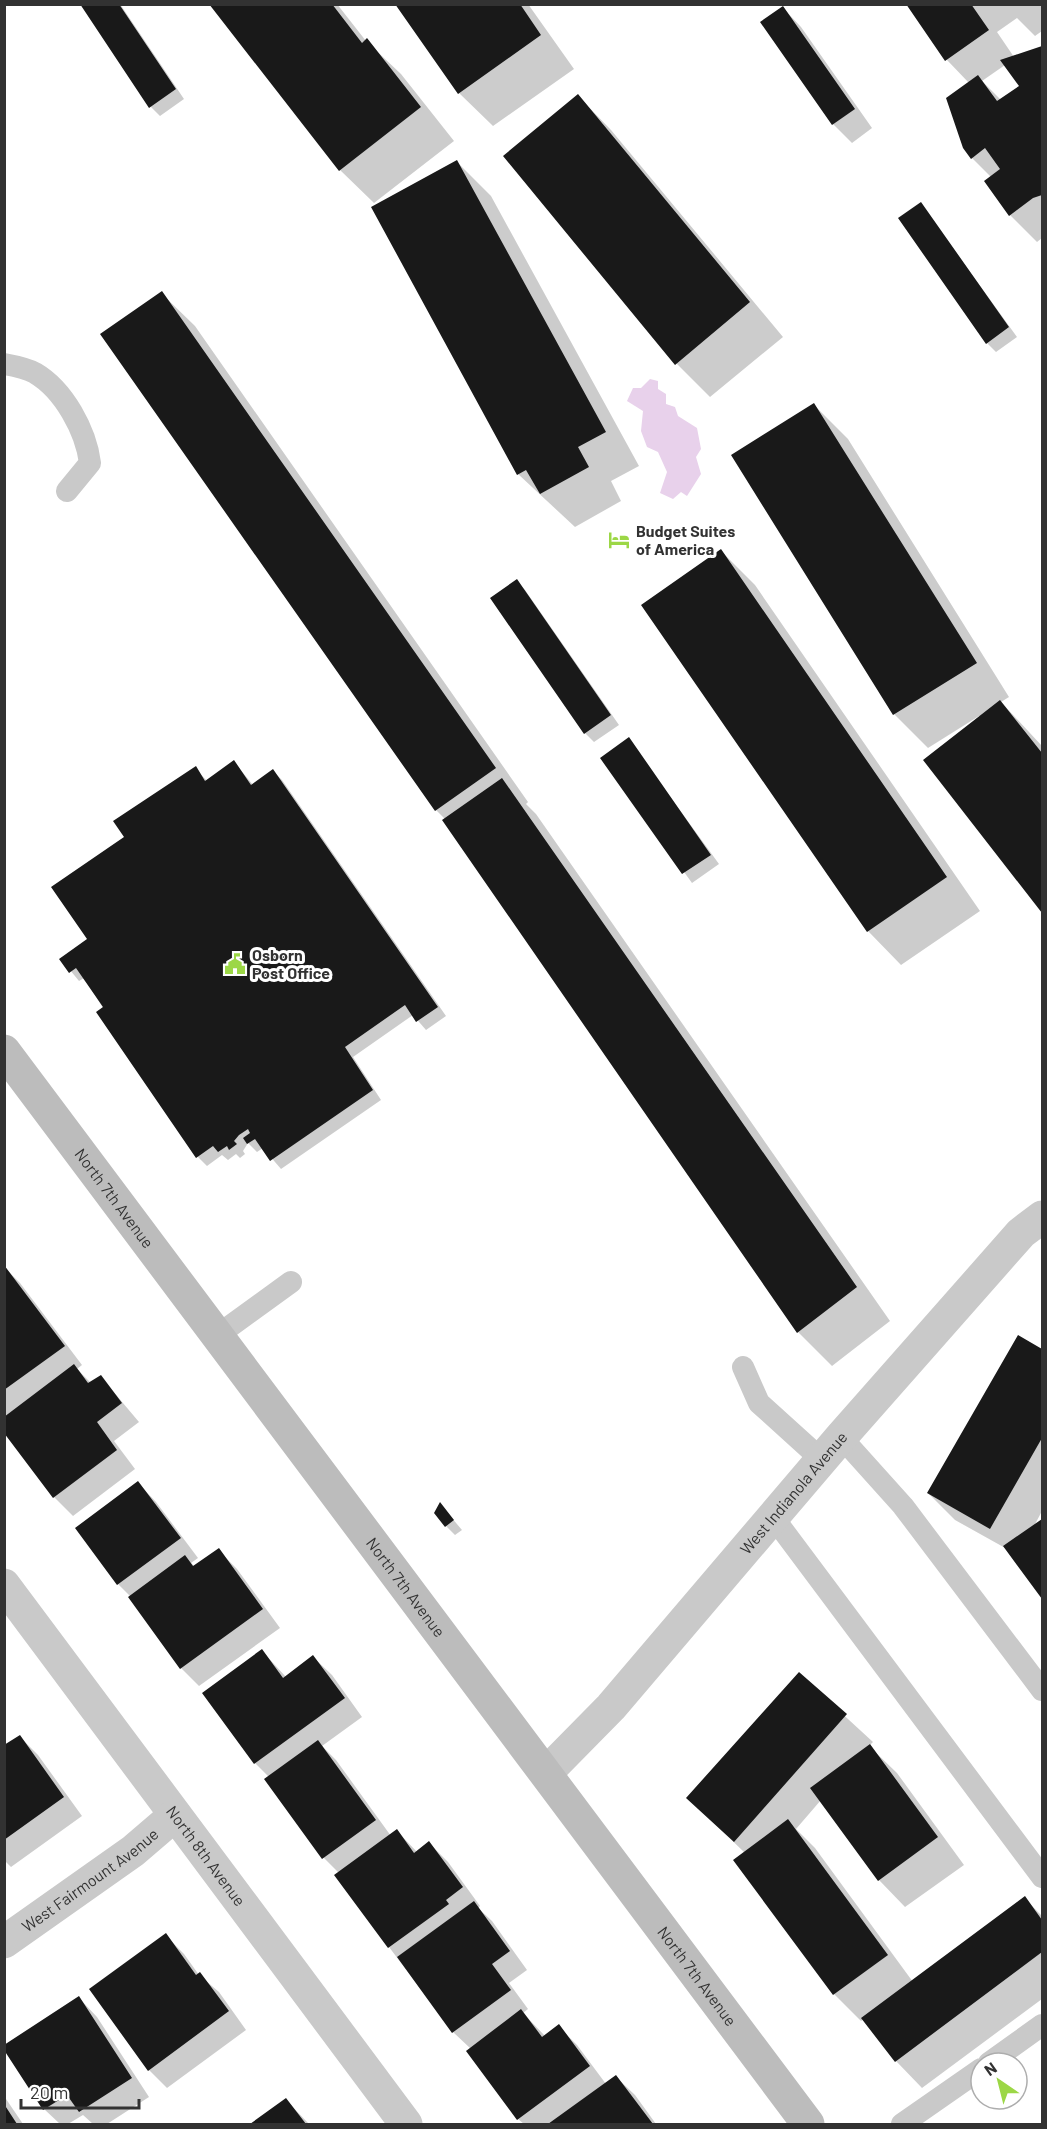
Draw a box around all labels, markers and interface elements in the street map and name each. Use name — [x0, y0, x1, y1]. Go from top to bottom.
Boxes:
place label: Budget Suites of America — [636, 521, 735, 558]
hotel icon: Budget Suites of America — [607, 528, 631, 552]
place label: Osborn Post Office — [252, 945, 330, 982]
public building icon: Osborn Post Office — [223, 952, 247, 976]
street label: North 7th Avenue — [71, 1144, 158, 1251]
street label: West Indianola Avenue — [736, 1427, 851, 1558]
street label: North 7th Avenue — [363, 1533, 450, 1640]
street label: North 8th Avenue — [163, 1802, 250, 1909]
street label: West Fairmount Avenue — [18, 1824, 162, 1936]
street label: North 7th Avenue — [654, 1922, 741, 2029]
north arrow — [969, 2051, 1029, 2111]
text: N — [980, 2057, 1000, 2079]
scale bar — [21, 2072, 140, 2110]
text: 20 m — [30, 2081, 68, 2103]

